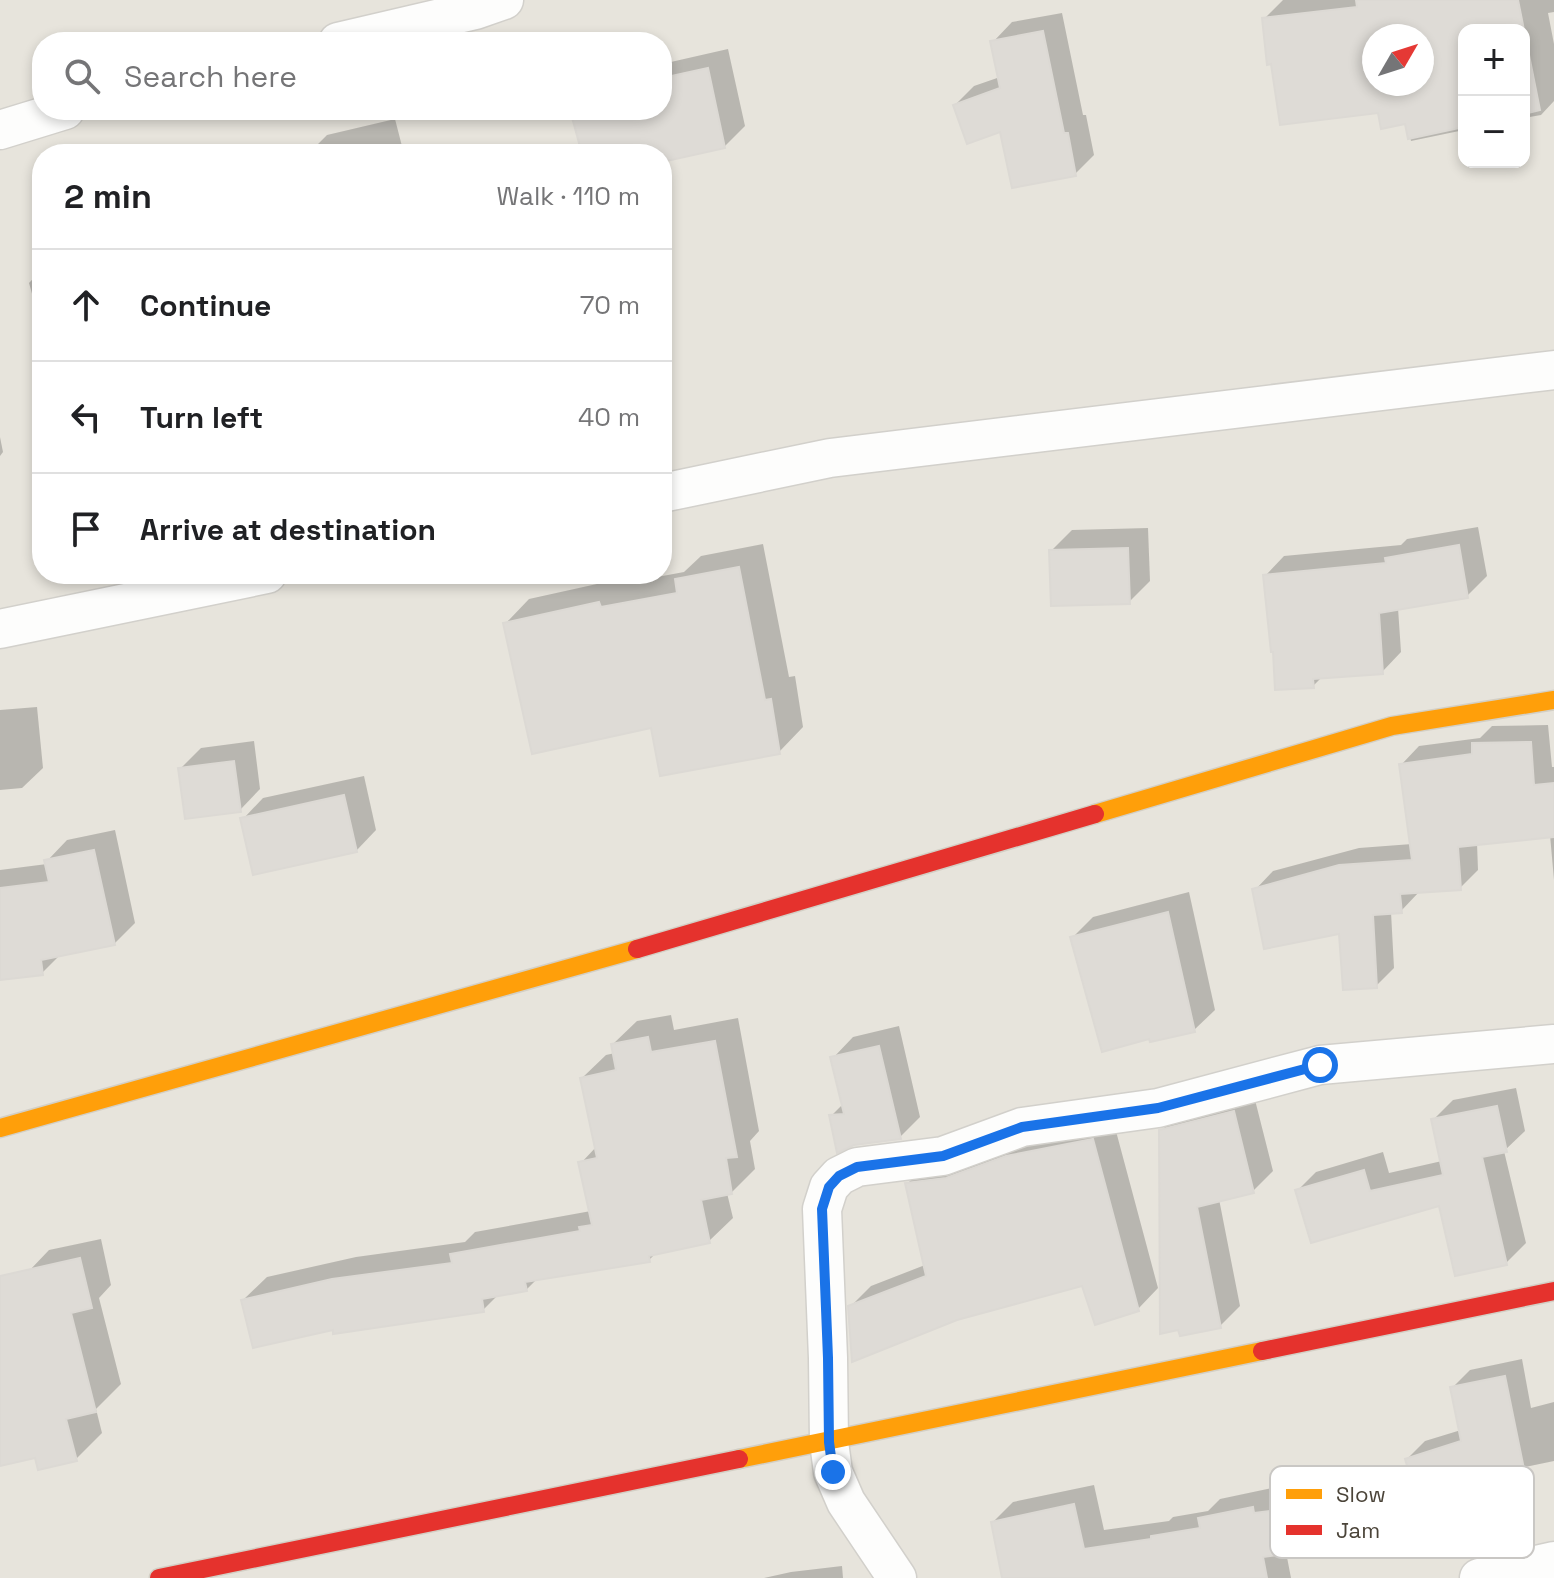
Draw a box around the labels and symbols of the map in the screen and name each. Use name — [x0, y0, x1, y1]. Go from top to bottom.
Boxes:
north arrow — [1362, 24, 1434, 96]
route start — [1302, 1047, 1338, 1083]
route end — [815, 1454, 851, 1490]
legend — [1270, 1466, 1534, 1558]
text: Slow — [1336, 1480, 1386, 1508]
text: Jam — [1336, 1516, 1380, 1544]

